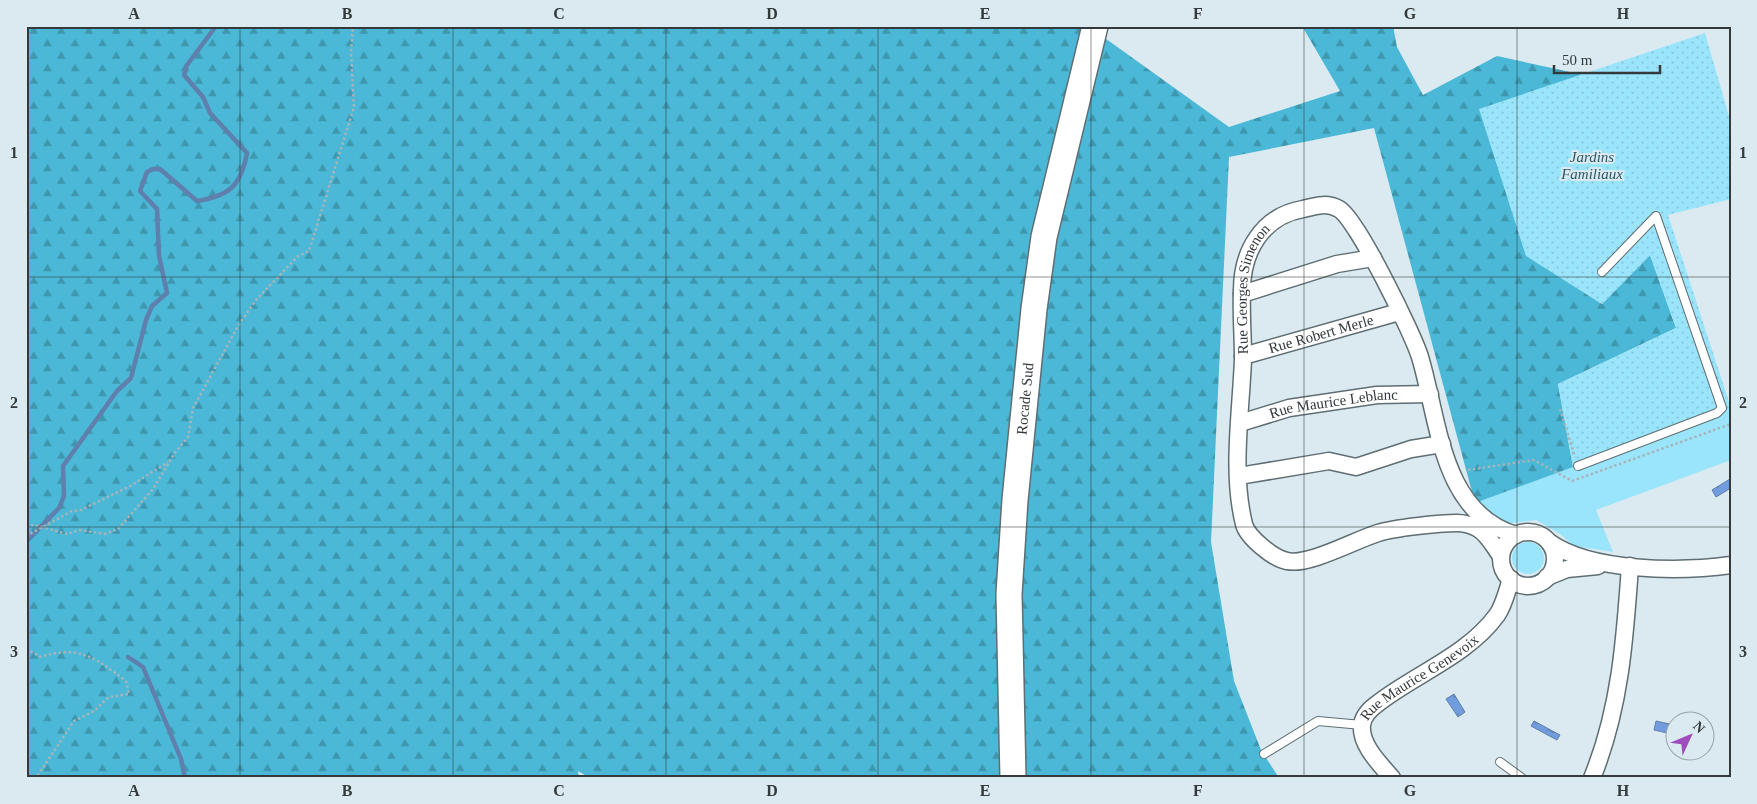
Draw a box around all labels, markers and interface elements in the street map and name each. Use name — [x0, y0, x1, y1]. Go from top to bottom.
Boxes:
text: A — [128, 5, 140, 22]
text: B — [342, 5, 353, 22]
text: C — [553, 5, 565, 22]
text: D — [766, 5, 778, 22]
text: E — [980, 5, 990, 22]
text: F — [1193, 5, 1203, 22]
text: G — [1404, 5, 1417, 22]
text: H — [1617, 5, 1630, 22]
scale bar — [1554, 42, 1661, 74]
text: 50 m — [1562, 52, 1593, 68]
text: 1 — [10, 144, 18, 161]
text: 1 — [1739, 144, 1747, 161]
park label: Jardins Familiaux — [1560, 149, 1623, 182]
street label: Rue Georges Simenon — [1234, 220, 1273, 354]
street label: Rue Robert Merle — [1267, 312, 1376, 356]
street label: Rocade Sud — [1014, 362, 1037, 435]
street label: Rue Maurice Leblanc — [1267, 387, 1398, 422]
text: 2 — [10, 394, 18, 411]
text: 2 — [1739, 394, 1747, 411]
street label: Rue Maurice Genevoix — [1357, 631, 1482, 723]
text: 3 — [10, 643, 18, 660]
text: 3 — [1739, 643, 1747, 660]
north arrow — [1664, 712, 1714, 762]
text: N — [1690, 718, 1708, 736]
text: A — [128, 782, 140, 799]
text: B — [342, 782, 353, 799]
text: C — [553, 782, 565, 799]
text: D — [766, 782, 778, 799]
text: E — [980, 782, 990, 799]
text: F — [1193, 782, 1203, 799]
text: G — [1404, 782, 1417, 799]
text: H — [1617, 782, 1630, 799]

